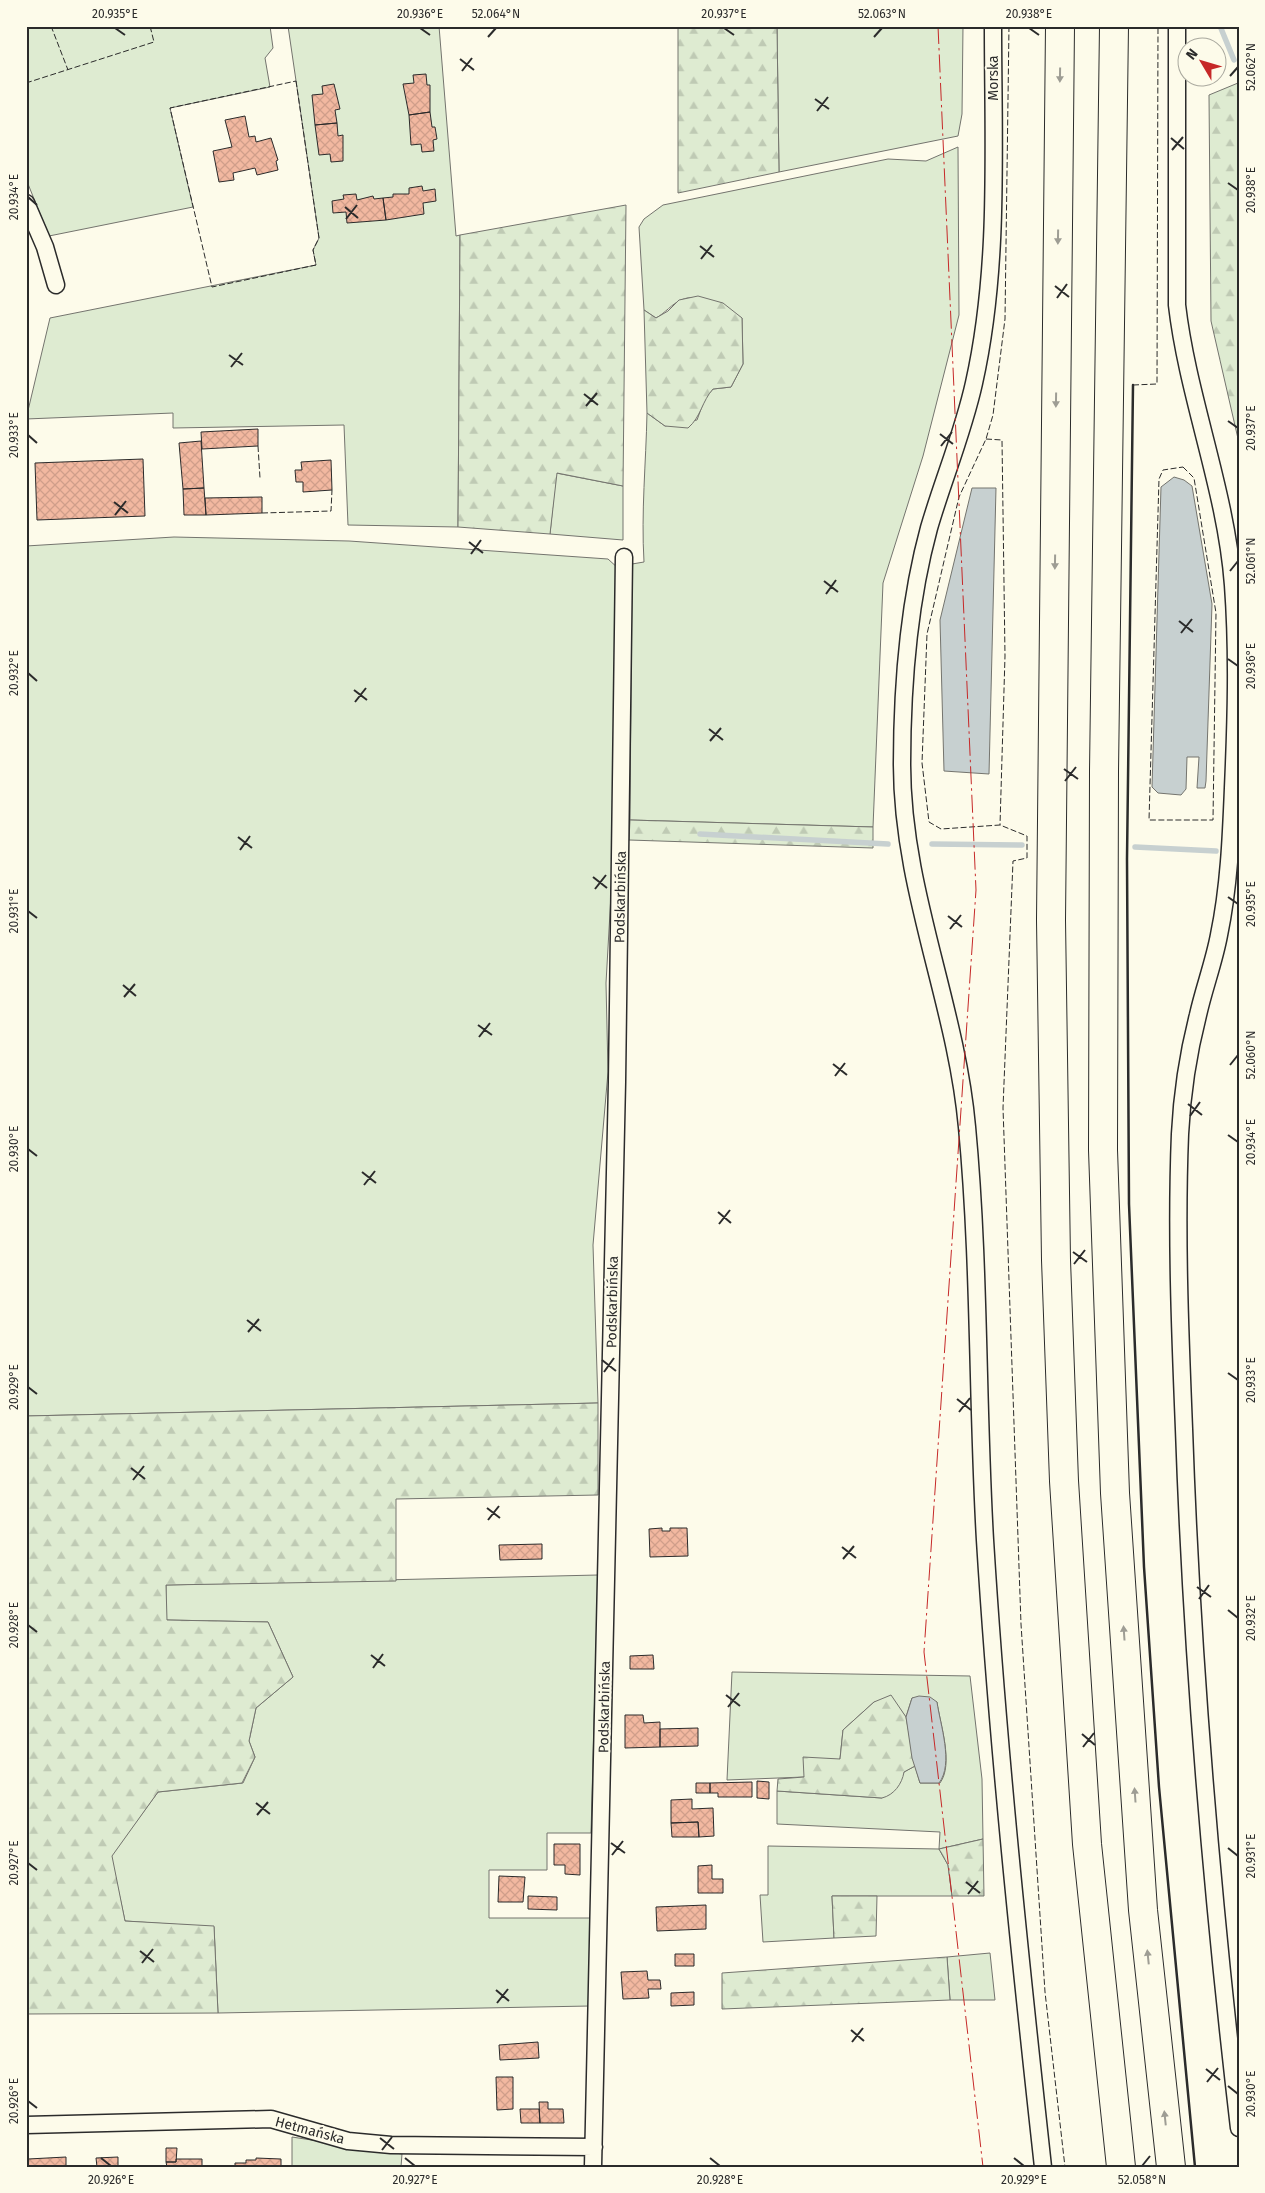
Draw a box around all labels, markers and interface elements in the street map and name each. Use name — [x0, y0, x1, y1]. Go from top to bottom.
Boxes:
text: 20.935°E — [92, 7, 138, 21]
text: 20.936°E — [397, 7, 443, 21]
text: 52.064°N — [472, 7, 520, 21]
text: 20.937°E — [701, 7, 747, 21]
text: 52.063°N — [858, 7, 906, 21]
text: 20.938°E — [1006, 7, 1052, 21]
north arrow — [1178, 38, 1228, 88]
text: 52.062°N — [1244, 43, 1258, 91]
text: N — [1183, 45, 1202, 63]
street label: Morska — [985, 55, 1002, 101]
one-way arrow — [1056, 67, 1064, 83]
text: 20.938°E — [1244, 167, 1258, 213]
text: 20.934°E — [7, 174, 21, 220]
one-way arrow — [1054, 230, 1062, 246]
one-way arrow — [1052, 392, 1060, 408]
text: 20.937°E — [1244, 405, 1258, 451]
text: 20.933°E — [7, 412, 21, 458]
text: 52.061°N — [1244, 538, 1258, 584]
one-way arrow — [1051, 555, 1059, 571]
text: 20.936°E — [1244, 643, 1258, 689]
text: 20.932°E — [7, 650, 21, 696]
street label: Podskarbińska — [611, 851, 630, 943]
text: 20.935°E — [1244, 881, 1258, 927]
text: 20.931°E — [7, 889, 21, 933]
text: 52.060°N — [1244, 1031, 1258, 1079]
text: 20.934°E — [1244, 1119, 1258, 1165]
text: 20.930°E — [7, 1126, 21, 1172]
street label: Podskarbińska — [603, 1256, 622, 1348]
text: 20.933°E — [1244, 1357, 1258, 1403]
text: 20.929°E — [7, 1364, 21, 1410]
text: 20.932°E — [1244, 1595, 1258, 1641]
text: 20.928°E — [7, 1602, 21, 1648]
one-way arrow — [1120, 1624, 1128, 1640]
street label: Podskarbińska — [595, 1661, 614, 1753]
one-way arrow — [1131, 1786, 1139, 1802]
text: 20.931°E — [1244, 1834, 1258, 1878]
text: 20.927°E — [7, 1840, 21, 1886]
one-way arrow — [1144, 1948, 1152, 1964]
text: 20.930°E — [1244, 2071, 1258, 2117]
text: 20.926°E — [7, 2078, 21, 2124]
one-way arrow — [1161, 2110, 1169, 2126]
street label: Hetmańska — [273, 2113, 346, 2148]
text: 20.926°E — [88, 2173, 134, 2187]
text: 20.927°E — [392, 2173, 438, 2187]
text: 20.928°E — [697, 2173, 743, 2187]
text: 20.929°E — [1001, 2173, 1047, 2187]
text: 52.058°N — [1118, 2173, 1166, 2187]

